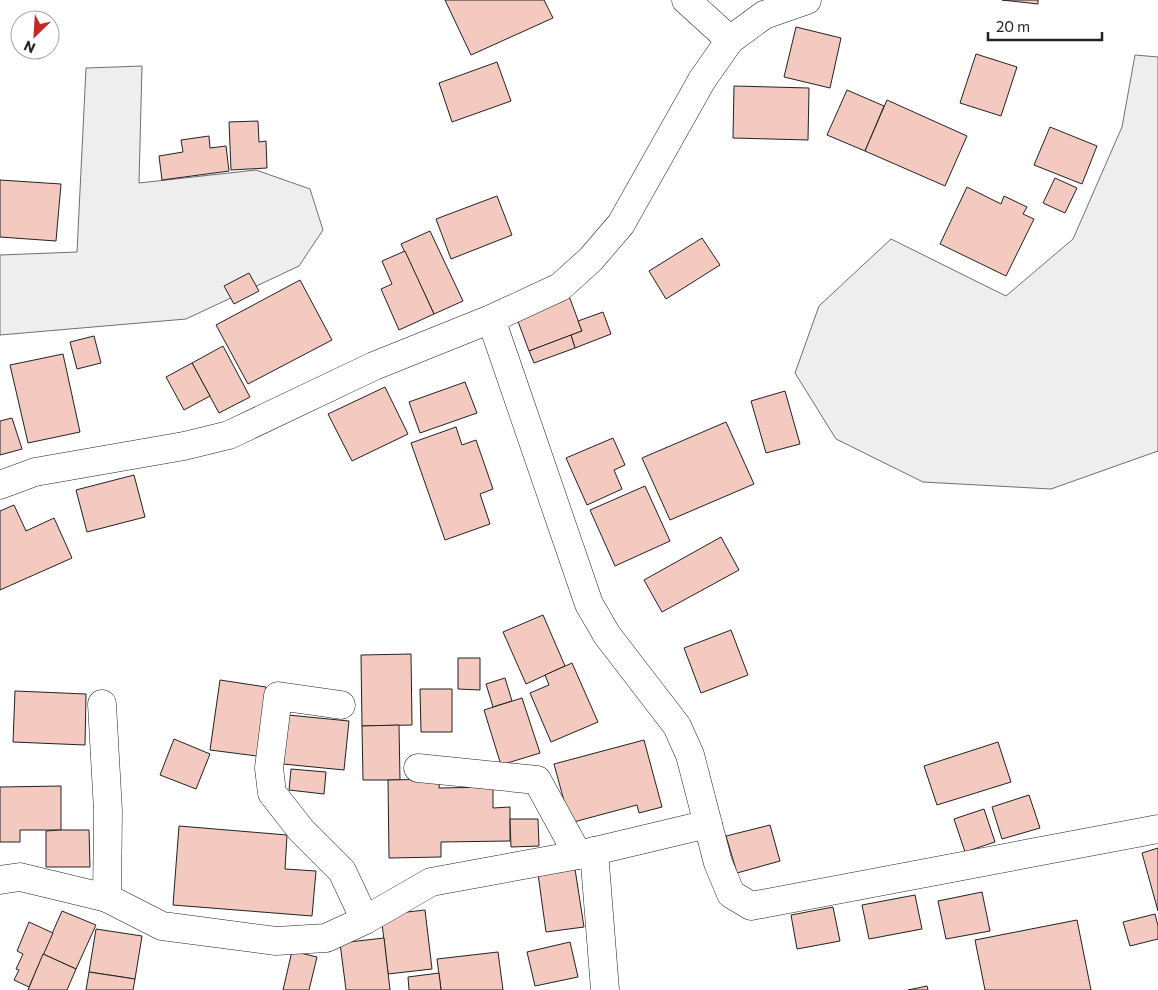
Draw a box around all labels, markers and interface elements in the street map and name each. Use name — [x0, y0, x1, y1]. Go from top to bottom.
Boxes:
north arrow — [10, 10, 60, 60]
scale bar — [988, 10, 1102, 42]
text: 20 m — [996, 17, 1030, 35]
text: N — [21, 37, 38, 57]

